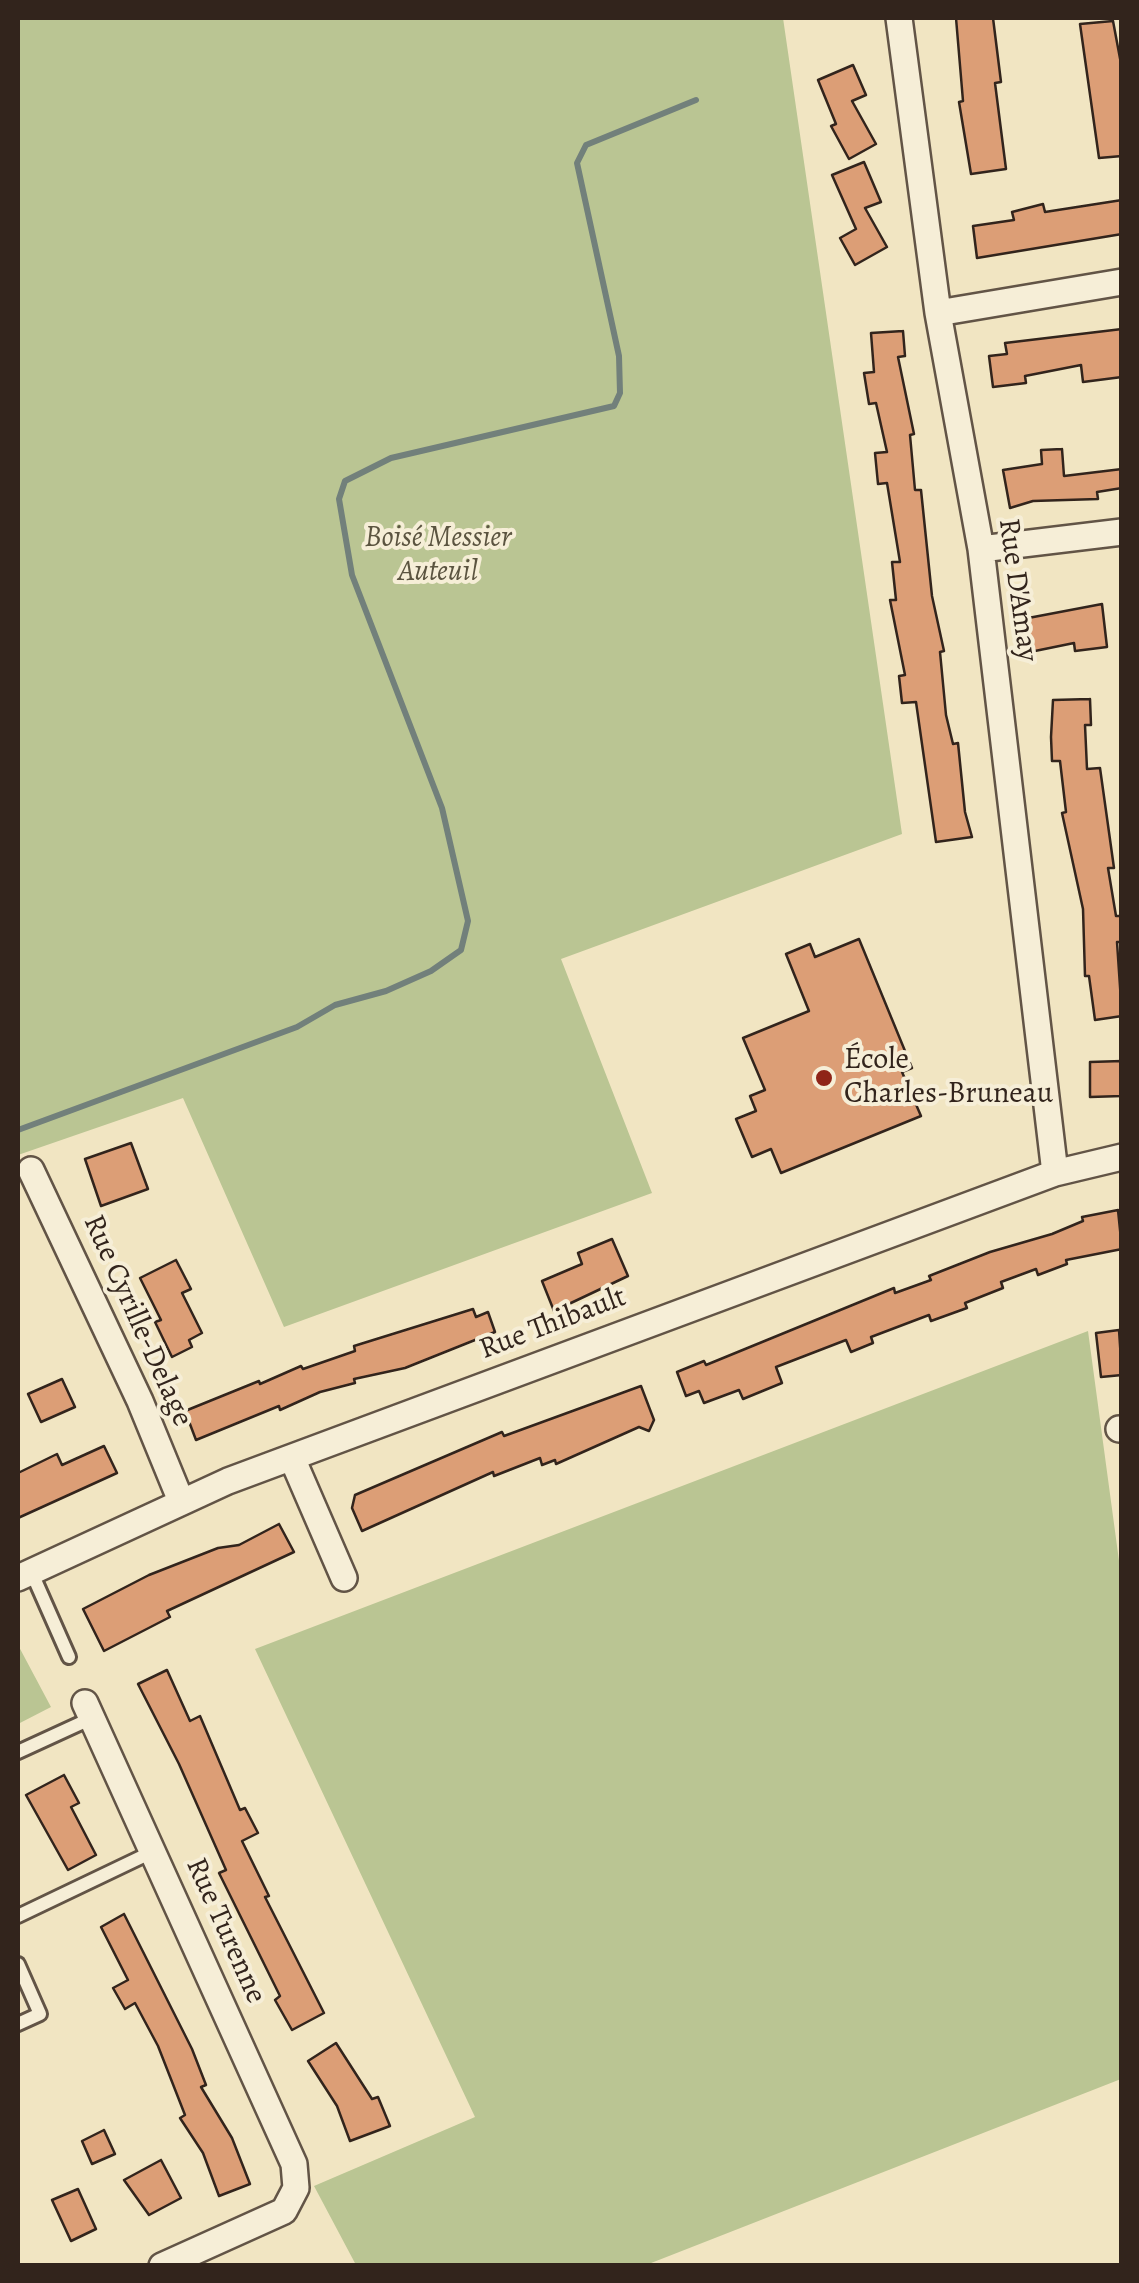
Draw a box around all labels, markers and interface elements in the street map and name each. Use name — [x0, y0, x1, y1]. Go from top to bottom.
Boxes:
street label: Rue D'Amay — [989, 516, 1045, 664]
park label: Boisé Messier Auteuil — [365, 521, 511, 592]
place label: École Charles-Bruneau — [844, 1043, 1053, 1114]
marker: École Charles-Bruneau — [813, 1067, 835, 1089]
street label: Rue Cyrille-Delage — [74, 1210, 200, 1432]
street label: Rue Thibault — [475, 1280, 631, 1368]
street label: Rue Turenne — [177, 1853, 273, 2009]

